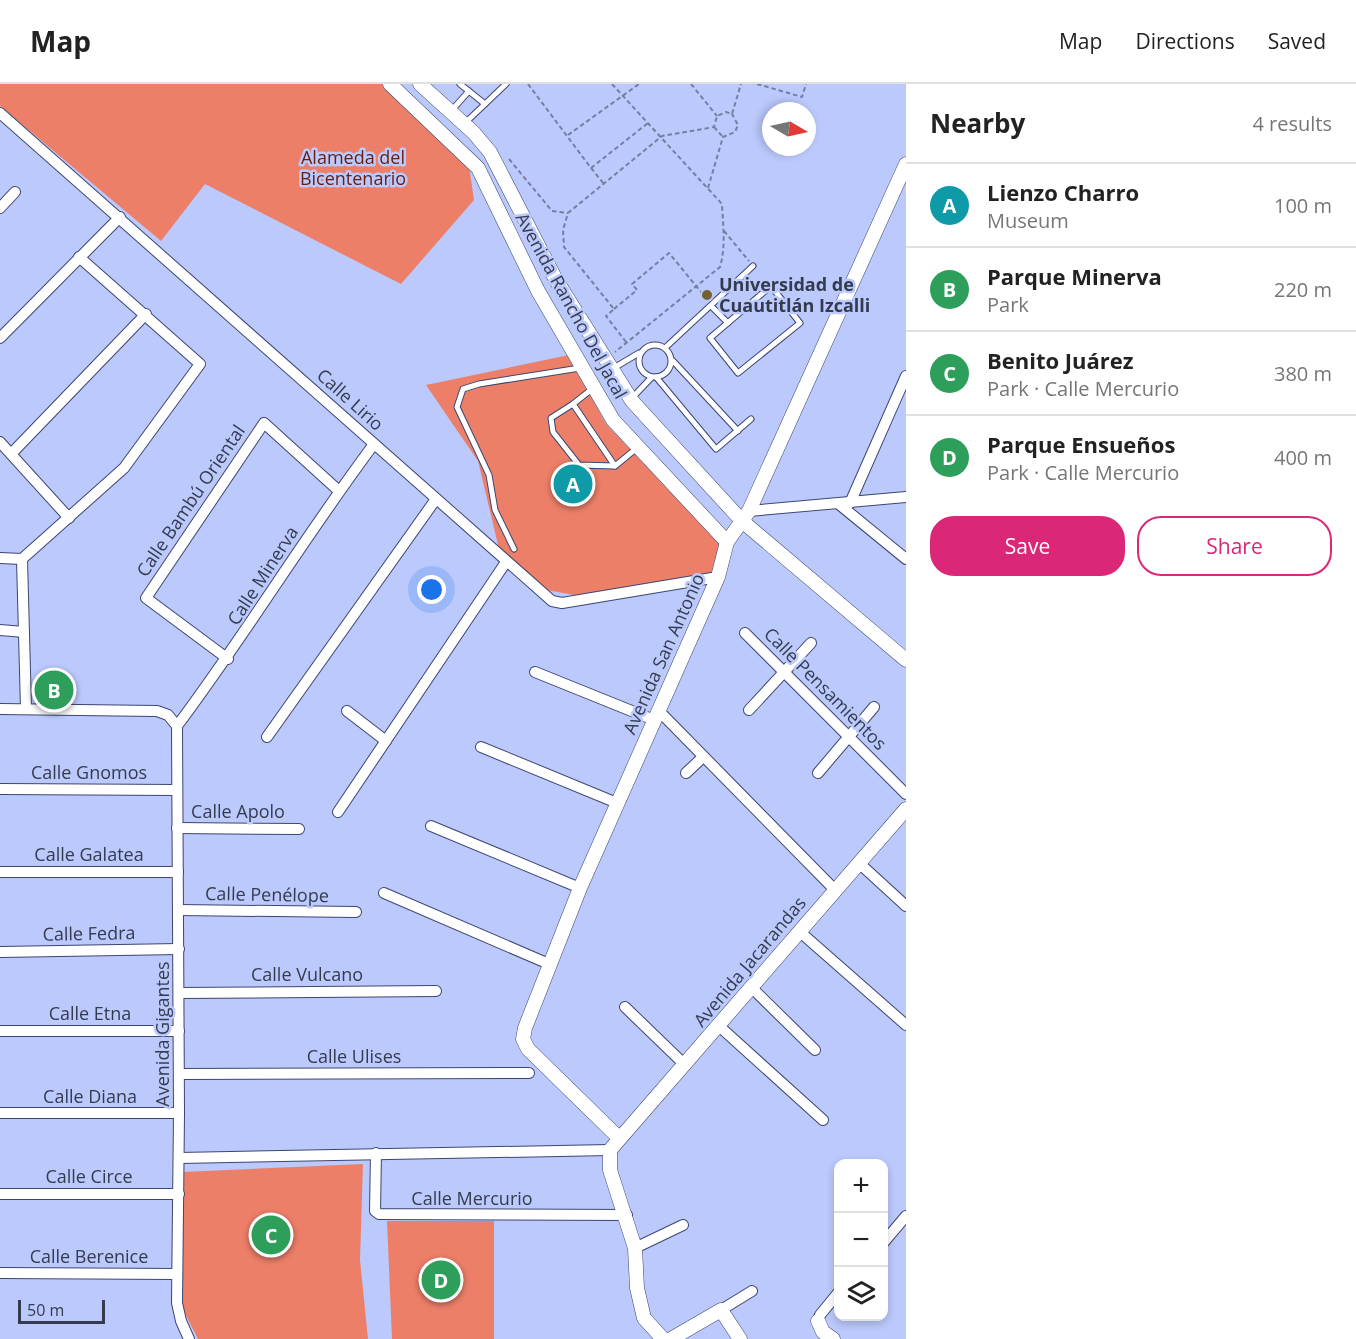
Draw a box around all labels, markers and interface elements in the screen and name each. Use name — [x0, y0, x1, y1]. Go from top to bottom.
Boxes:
text: Map — [30, 22, 91, 60]
text: Map — [1059, 27, 1102, 55]
text: Directions — [1135, 27, 1235, 55]
text: Saved — [1268, 27, 1326, 55]
north arrow — [762, 102, 816, 156]
text: Nearby — [930, 105, 1025, 141]
text: 4 results — [1252, 110, 1332, 137]
park label: Alameda del Bicentenario — [300, 145, 406, 190]
text: Lienzo Charro — [987, 177, 1139, 207]
text: A — [943, 192, 956, 219]
text: 100 m — [1274, 192, 1332, 219]
text: Museum — [987, 207, 1069, 234]
street label: Avenida Rancho Del Jacal — [511, 208, 633, 403]
text: Parque Minerva — [987, 261, 1162, 291]
place label: Universidad de Cuautitlán Izcalli — [719, 272, 870, 317]
text: B — [943, 276, 956, 303]
text: 220 m — [1274, 276, 1332, 303]
marker: Universidad de Cuautitlán Izcalli — [700, 288, 714, 302]
text: Park — [987, 291, 1029, 318]
text: Benito Juárez — [987, 345, 1134, 375]
text: C — [943, 360, 956, 387]
text: 380 m — [1274, 360, 1332, 387]
street label: Calle Lirio — [312, 363, 389, 436]
text: Park · Calle Mercurio — [987, 375, 1179, 402]
street label: Calle Bambú Oriental — [130, 420, 250, 581]
text: Parque Ensueños — [987, 429, 1175, 459]
text: D — [942, 444, 957, 471]
text: 400 m — [1274, 444, 1332, 471]
text: Park · Calle Mercurio — [987, 459, 1179, 486]
pin: A — [554, 462, 592, 506]
button: Save — [930, 516, 1125, 576]
button: Share — [1137, 516, 1332, 576]
street label: Calle Minerva — [221, 521, 303, 630]
street label: Avenida San Antonio — [617, 569, 709, 738]
your location — [417, 575, 446, 604]
street label: Calle Pensamientos — [759, 622, 892, 755]
pin: B — [34, 668, 74, 712]
street label: Calle Gnomos — [31, 760, 147, 784]
street label: Calle Apolo — [191, 799, 285, 823]
street label: Calle Galatea — [34, 842, 144, 866]
street label: Calle Penélope — [205, 881, 329, 907]
street label: Avenida Jacarandas — [688, 891, 811, 1032]
street label: Calle Fedra — [42, 920, 136, 946]
street label: Avenida Gigantes — [150, 961, 174, 1107]
street label: Calle Vulcano — [251, 962, 363, 986]
street label: Calle Etna — [49, 1001, 131, 1025]
street label: Calle Ulises — [307, 1044, 401, 1068]
street label: Calle Diana — [43, 1084, 137, 1108]
map controls — [834, 1159, 888, 1321]
button: + — [834, 1159, 888, 1213]
street label: Calle Circe — [45, 1164, 133, 1188]
street label: Calle Mercurio — [411, 1186, 533, 1210]
pin: C — [252, 1212, 290, 1258]
button: − — [834, 1213, 888, 1267]
street label: Calle Berenice — [30, 1244, 148, 1268]
pin: D — [422, 1258, 460, 1302]
button: layers — [834, 1267, 888, 1321]
scale bar — [18, 1297, 105, 1324]
text: 50 m — [27, 1299, 64, 1321]

